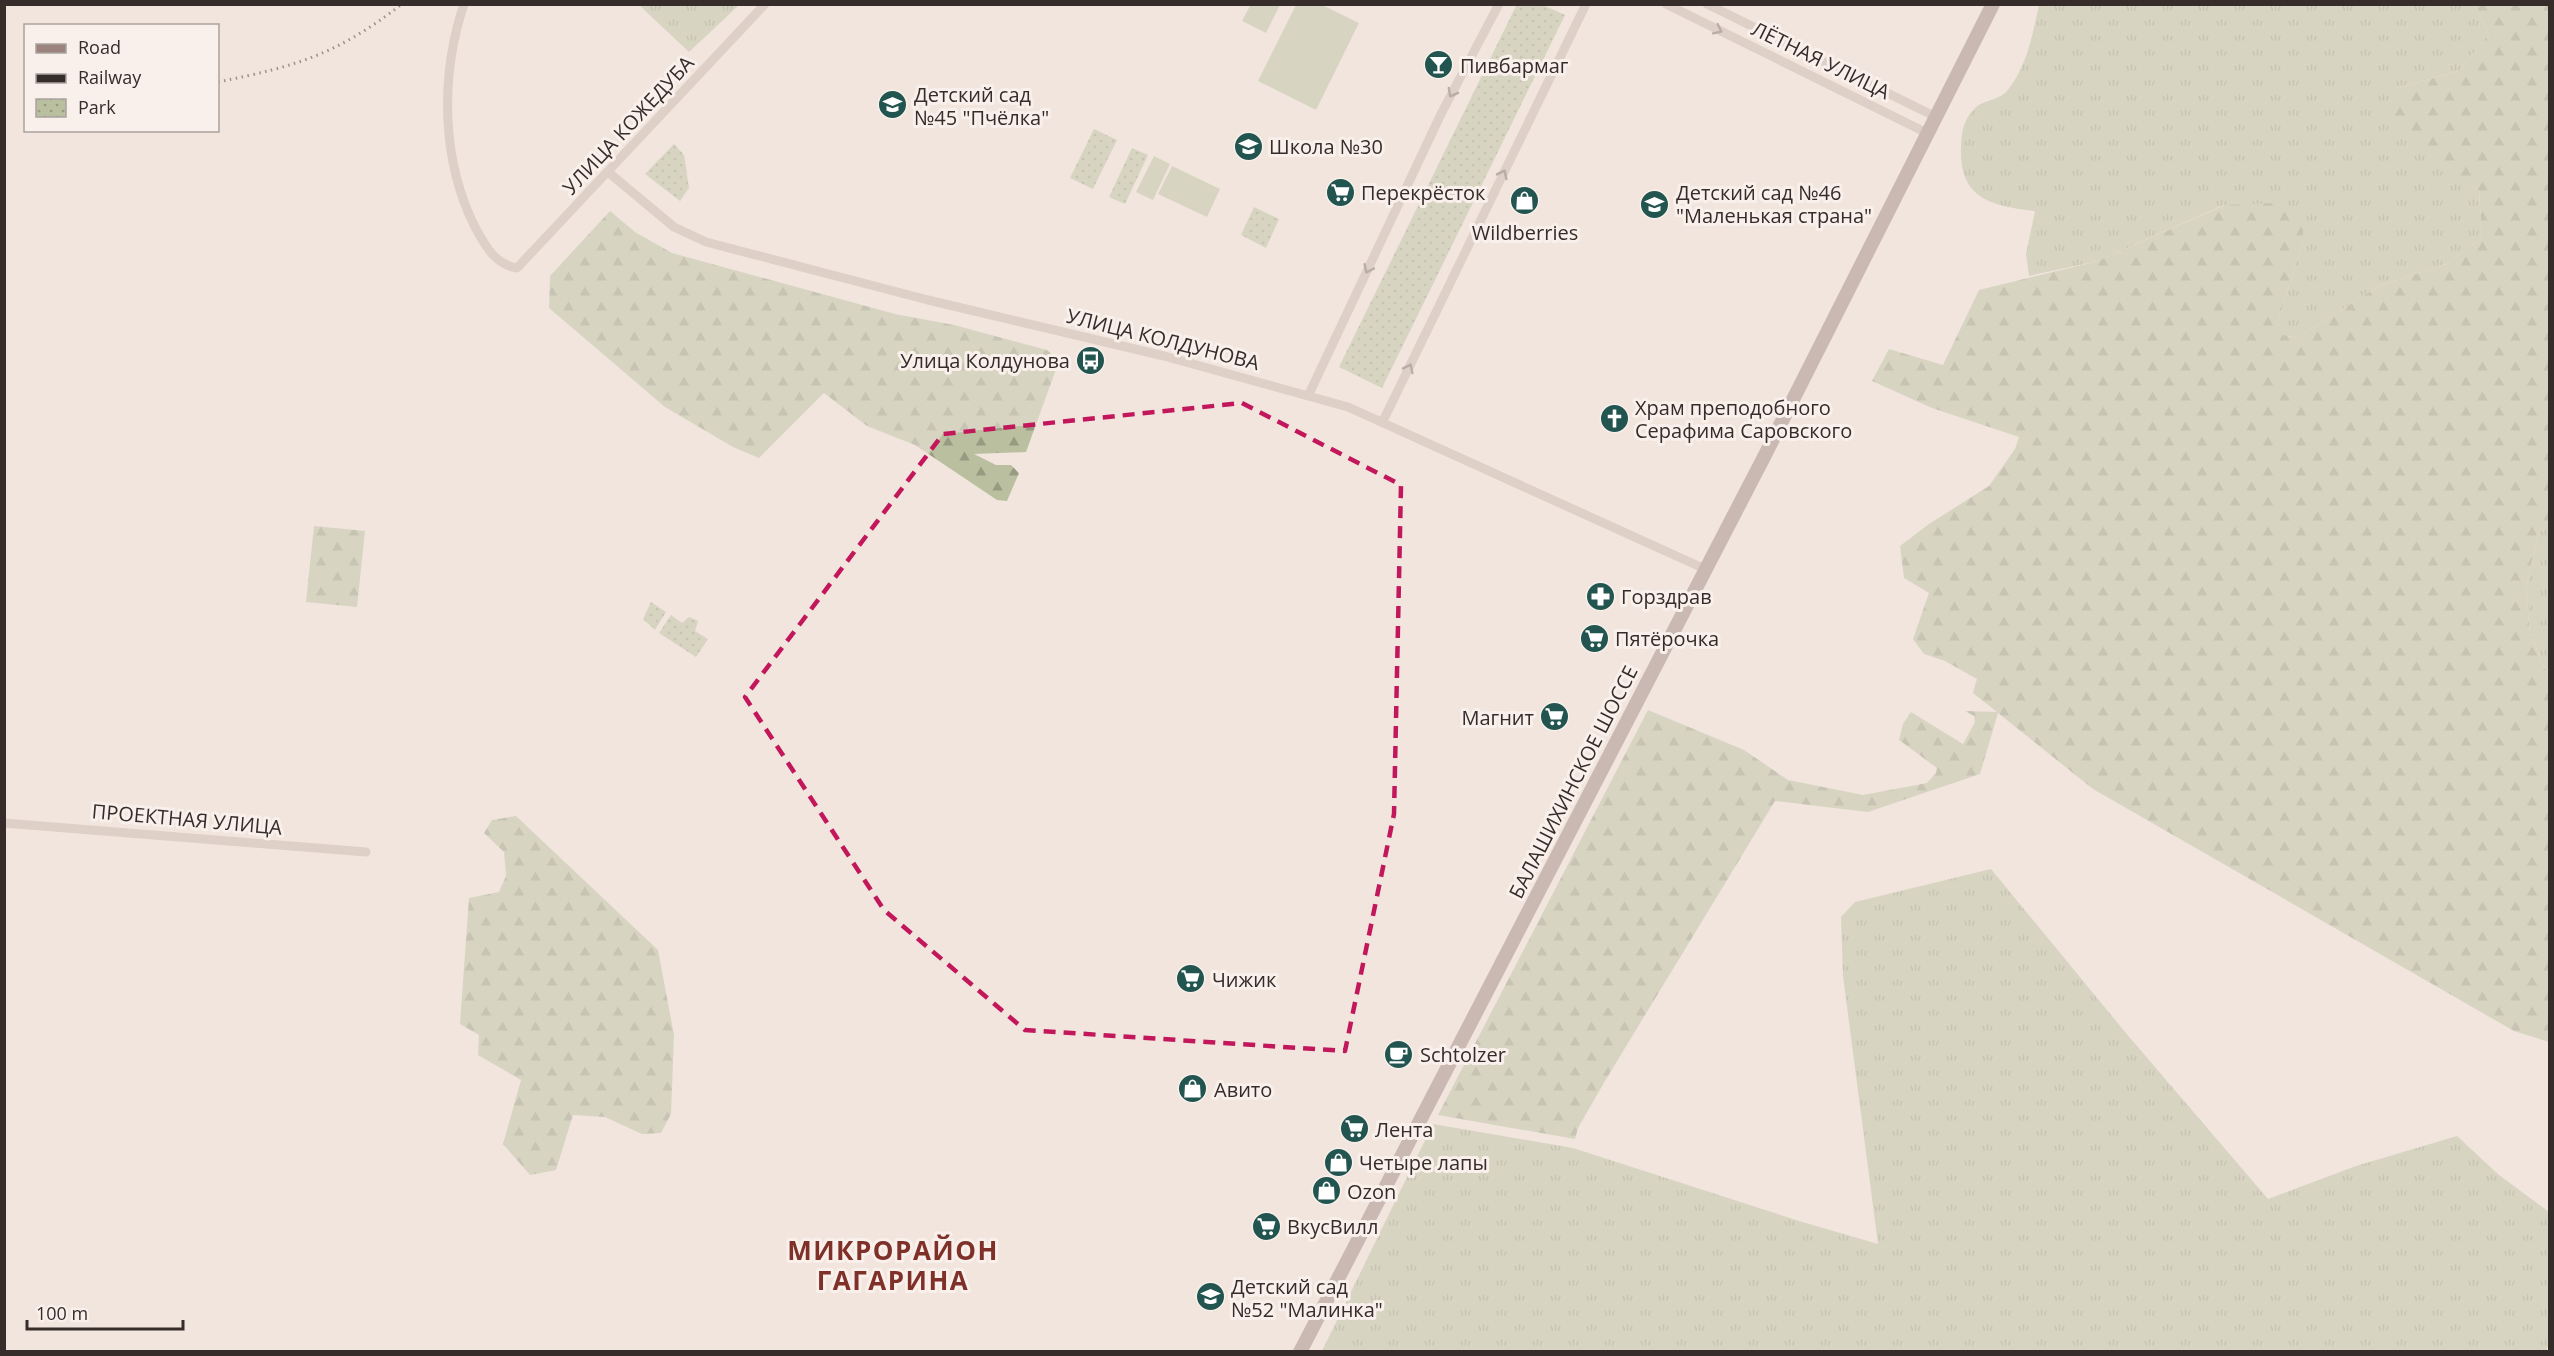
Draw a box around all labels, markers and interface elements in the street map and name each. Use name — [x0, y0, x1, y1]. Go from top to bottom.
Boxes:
street label: ЛЁТНАЯ УЛИЦА — [1747, 15, 1895, 105]
one-way arrow — [1712, 23, 1723, 35]
legend — [24, 24, 219, 132]
text: Road — [78, 35, 121, 59]
street label: УЛИЦА КОЖЕДУБА — [556, 49, 700, 200]
bar icon: Пивбармаг — [1423, 49, 1455, 81]
place label: Пивбармаг — [1460, 52, 1569, 79]
text: Railway — [78, 65, 142, 89]
place label: Детский сад №45 "Пчёлка" — [914, 81, 1049, 131]
one-way arrow — [1448, 87, 1460, 98]
school or university icon: Детский сад №45 "Пчёлка" — [877, 89, 909, 121]
text: Park — [78, 95, 116, 119]
school or university icon: Школа №30 — [1232, 130, 1264, 162]
place label: Школа №30 — [1269, 133, 1383, 160]
one-way arrow — [1496, 170, 1508, 181]
supermarket icon: Перекрёсток — [1324, 176, 1356, 208]
place label: Перекрёсток — [1361, 179, 1486, 206]
place label: Детский сад №46 "Маленькая страна" — [1676, 179, 1872, 229]
shop icon: Wildberries — [1509, 185, 1541, 217]
school or university icon: Детский сад №46 "Маленькая страна" — [1639, 188, 1671, 220]
place label: Wildberries — [1472, 219, 1578, 246]
one-way arrow — [1363, 263, 1375, 274]
street label: УЛИЦА КОЛДУНОВА — [1064, 302, 1263, 376]
bus stop icon: Улица Колдунова — [1075, 344, 1107, 376]
place label: Улица Колдунова — [900, 347, 1070, 374]
one-way arrow — [1401, 364, 1413, 375]
place label: Храм преподобного Серафима Саровского — [1635, 394, 1852, 444]
church icon: Храм преподобного Серафима Саровского — [1598, 403, 1630, 435]
pharmacy icon: Горздрав — [1584, 580, 1616, 612]
place label: Горздрав — [1621, 583, 1712, 610]
supermarket icon: Пятёрочка — [1578, 622, 1610, 654]
place label: Пятёрочка — [1615, 625, 1719, 652]
street label: БАЛАШИХИНСКОЕ ШОССЕ — [1502, 661, 1644, 903]
supermarket icon: Магнит — [1539, 701, 1571, 733]
place label: Магнит — [1461, 704, 1534, 731]
street label: ПРОЕКТНАЯ УЛИЦА — [91, 797, 284, 841]
supermarket icon: Чижик — [1175, 963, 1207, 995]
place label: Чижик — [1212, 966, 1277, 993]
cafe icon: Schtolzer — [1383, 1038, 1415, 1070]
place label: Schtolzer — [1420, 1041, 1506, 1068]
shop icon: Авито — [1177, 1073, 1209, 1105]
place label: Авито — [1214, 1076, 1272, 1103]
supermarket icon: Лента — [1338, 1113, 1370, 1145]
place label: Лента — [1375, 1116, 1433, 1143]
shop icon: Четыре лапы — [1322, 1146, 1354, 1178]
place label: Четыре лапы — [1359, 1149, 1488, 1176]
shop icon: Ozon — [1310, 1175, 1342, 1207]
place label: Ozon — [1347, 1178, 1396, 1205]
supermarket icon: ВкусВилл — [1250, 1210, 1282, 1242]
place label: ВкусВилл — [1287, 1213, 1378, 1240]
district label: МИКРОРАЙОН ГАГАРИНА — [787, 1232, 999, 1298]
place label: Детский сад №52 "Малинка" — [1231, 1273, 1383, 1323]
school or university icon: Детский сад №52 "Малинка" — [1194, 1281, 1226, 1313]
scale bar — [27, 1293, 183, 1331]
text: 100 m — [36, 1301, 88, 1325]

